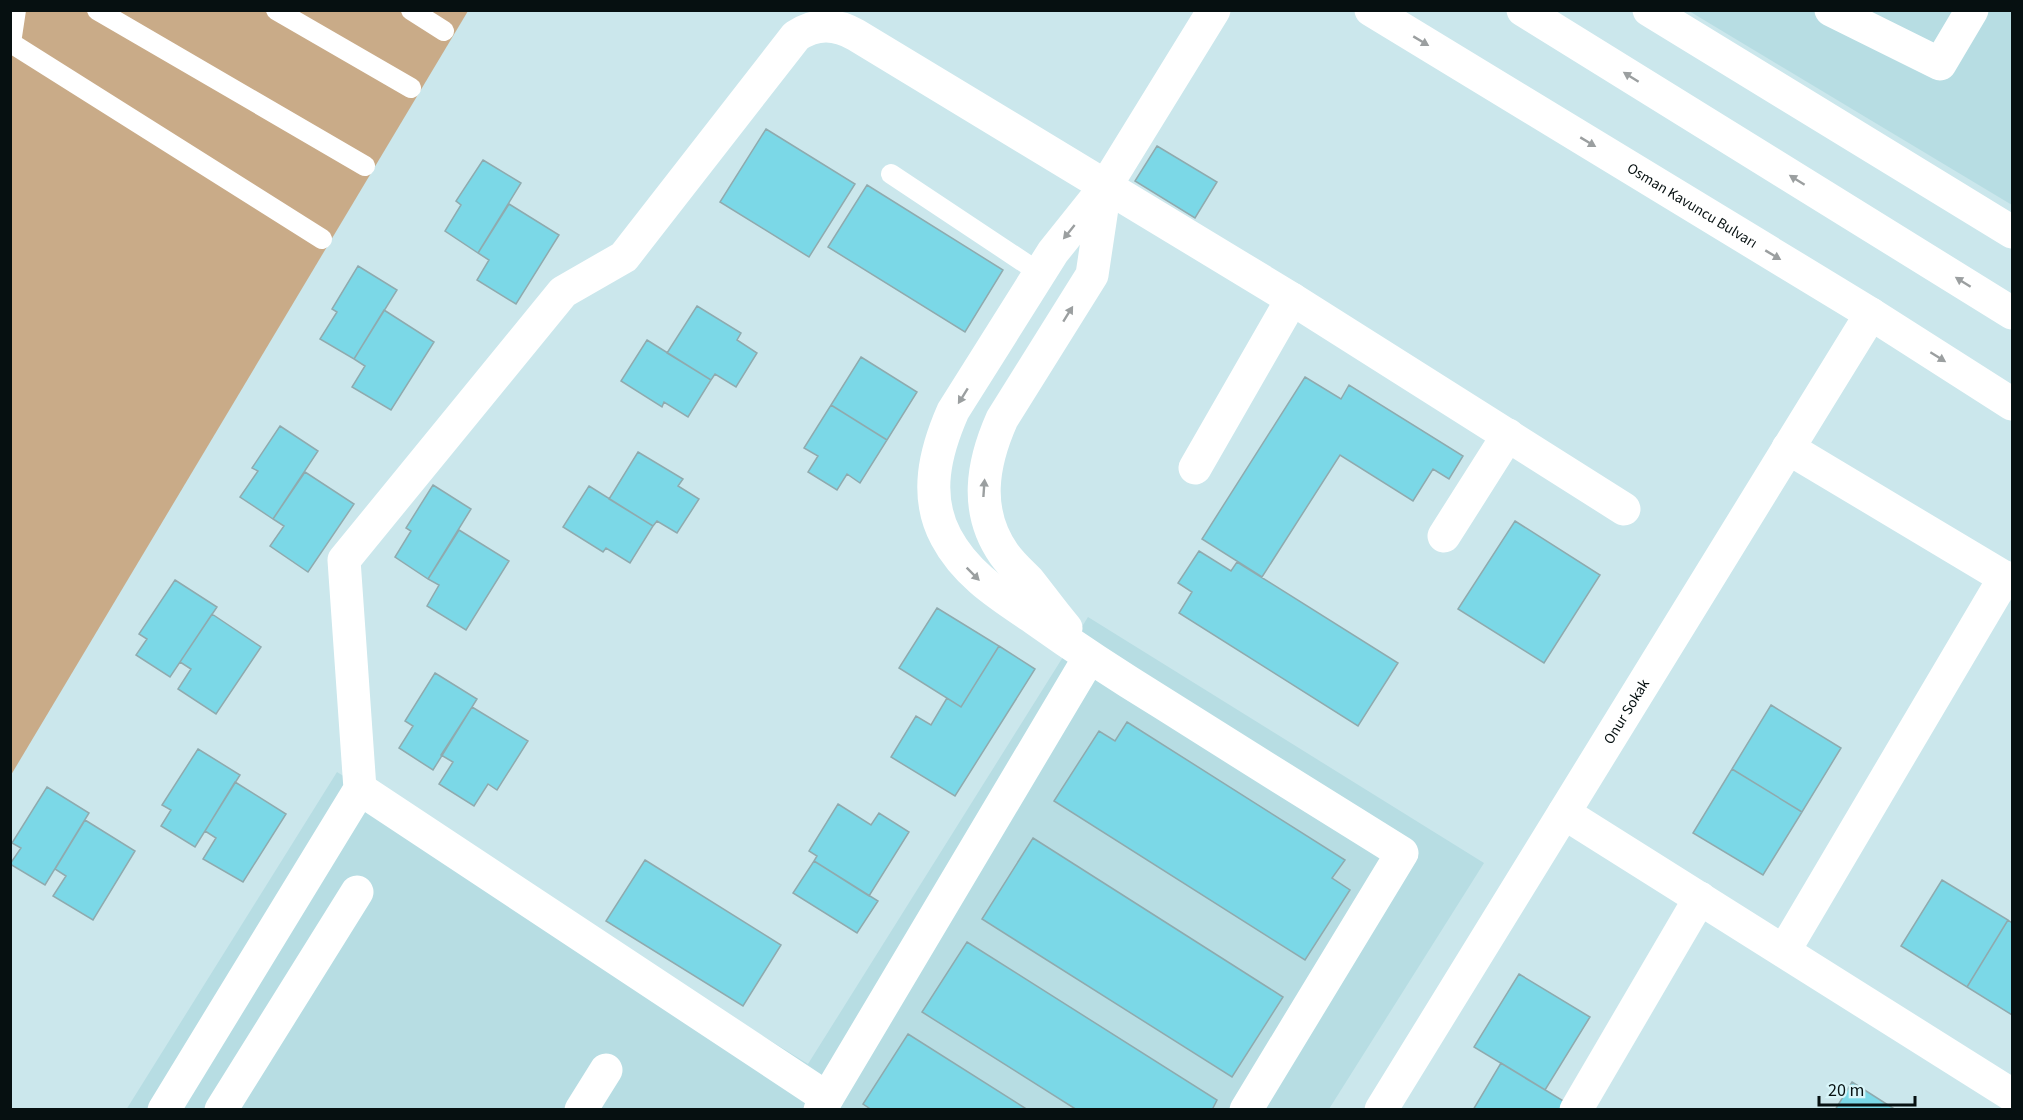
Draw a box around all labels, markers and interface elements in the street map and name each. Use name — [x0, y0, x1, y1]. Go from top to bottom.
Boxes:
one-way arrow — [1413, 35, 1429, 46]
one-way arrow — [1623, 72, 1639, 83]
one-way arrow — [1580, 137, 1596, 148]
street label: Osman Kavuncu Bulvarı — [1623, 158, 1761, 253]
one-way arrow — [1789, 174, 1805, 185]
one-way arrow — [1063, 225, 1075, 240]
one-way arrow — [1765, 249, 1781, 260]
one-way arrow — [1955, 277, 1971, 288]
one-way arrow — [1062, 306, 1073, 322]
one-way arrow — [1930, 351, 1946, 363]
one-way arrow — [957, 388, 968, 404]
one-way arrow — [979, 478, 989, 497]
one-way arrow — [965, 566, 979, 580]
street label: Onur Sokak — [1598, 674, 1655, 748]
scale bar — [1819, 1069, 1915, 1107]
text: 20 m — [1828, 1078, 1864, 1103]

